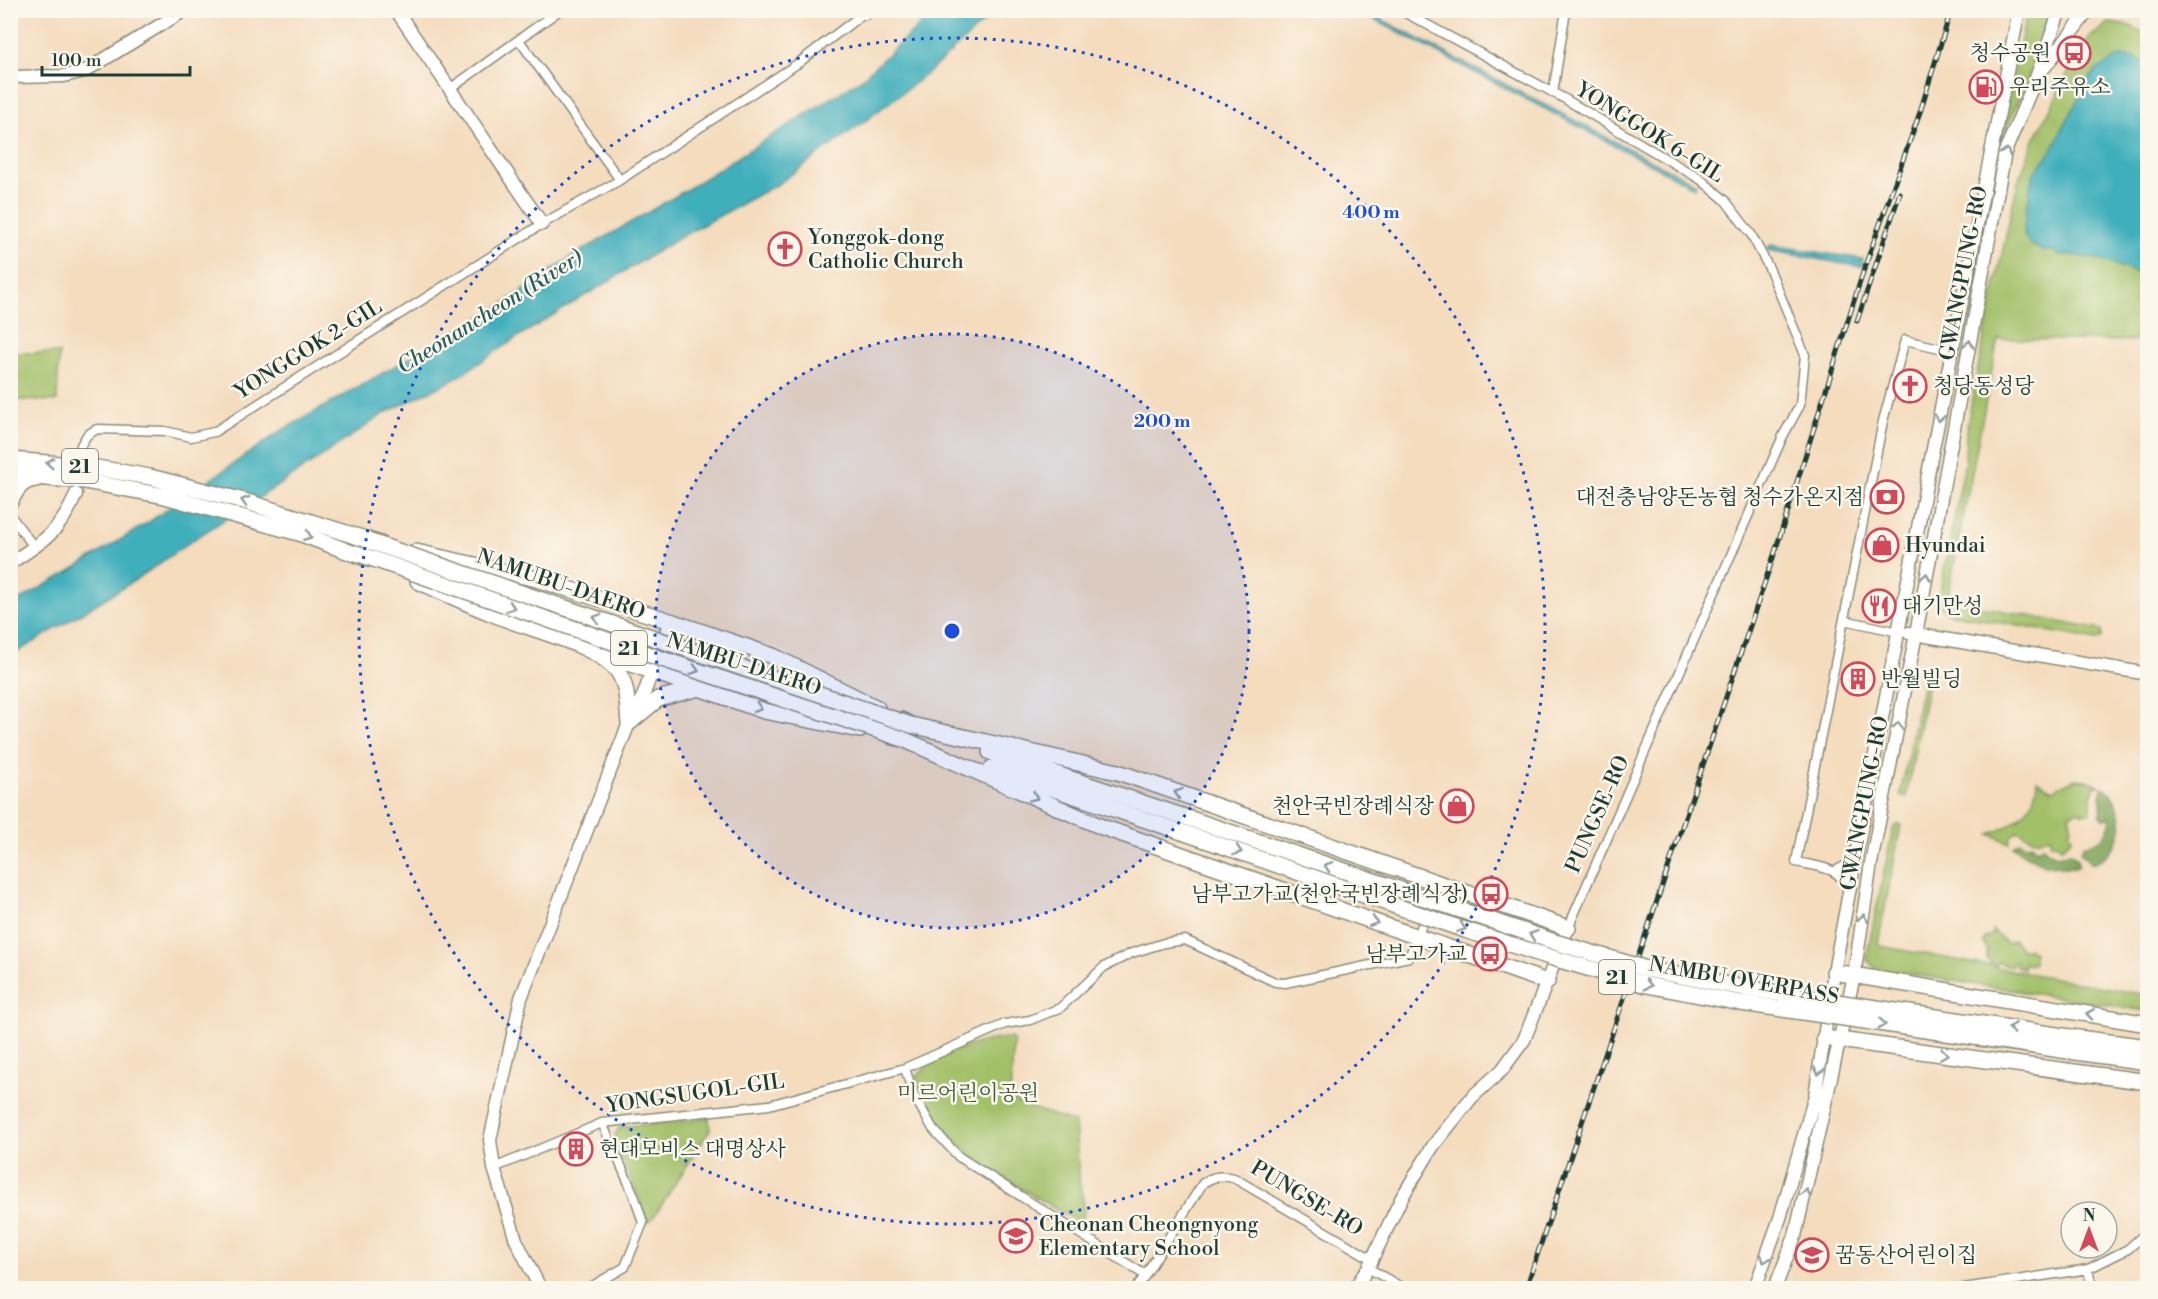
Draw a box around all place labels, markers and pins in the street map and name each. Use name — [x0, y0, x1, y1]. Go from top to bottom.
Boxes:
bus stop icon: 청수공원 — [2056, 35, 2092, 71]
place label: 청수공원 — [1970, 41, 2051, 67]
fuel station icon: 우리주유소 — [1968, 69, 2004, 105]
place label: 우리주유소 — [2009, 75, 2110, 101]
place label: Yonggok-dong Catholic Church — [807, 225, 964, 275]
church icon: Yonggok-dong Catholic Church — [767, 231, 803, 267]
church icon: 청당동성당 — [1892, 368, 1928, 404]
place label: 청당동성당 — [1933, 374, 2035, 400]
bank icon: 대전충남양돈농협 청수가온지점 — [1869, 479, 1905, 515]
place label: 대전충남양돈농협 청수가온지점 — [1576, 485, 1864, 511]
shop icon: Hyundai — [1864, 527, 1900, 563]
place label: Hyundai — [1905, 533, 1986, 559]
restaurant icon: 대기만성 — [1861, 588, 1897, 624]
place label: 대기만성 — [1902, 594, 1983, 620]
centre of rings — [942, 621, 962, 641]
building icon: 반월빌딩 — [1840, 661, 1876, 697]
place label: 반월빌딩 — [1881, 667, 1962, 693]
shop icon: 천안국빈장례식장 — [1439, 788, 1475, 824]
place label: 천안국빈장례식장 — [1272, 794, 1435, 820]
bus stop icon: 남부고가교(천안국빈장례식장) — [1473, 876, 1509, 912]
place label: 남부고가교(천안국빈장례식장) — [1191, 882, 1468, 908]
bus stop icon: 남부고가교 — [1472, 936, 1508, 972]
place label: 남부고가교 — [1366, 942, 1467, 968]
building icon: 현대모비스 대명상사 — [558, 1131, 594, 1167]
place label: 현대모비스 대명상사 — [599, 1137, 787, 1163]
place label: Cheonan Cheongnyong Elementary School — [1039, 1212, 1259, 1262]
school or university icon: Cheonan Cheongnyong Elementary School — [998, 1218, 1034, 1254]
school or university icon: 꿈동산어린이집 — [1794, 1237, 1830, 1273]
place label: 꿈동산어린이집 — [1835, 1243, 1977, 1269]

